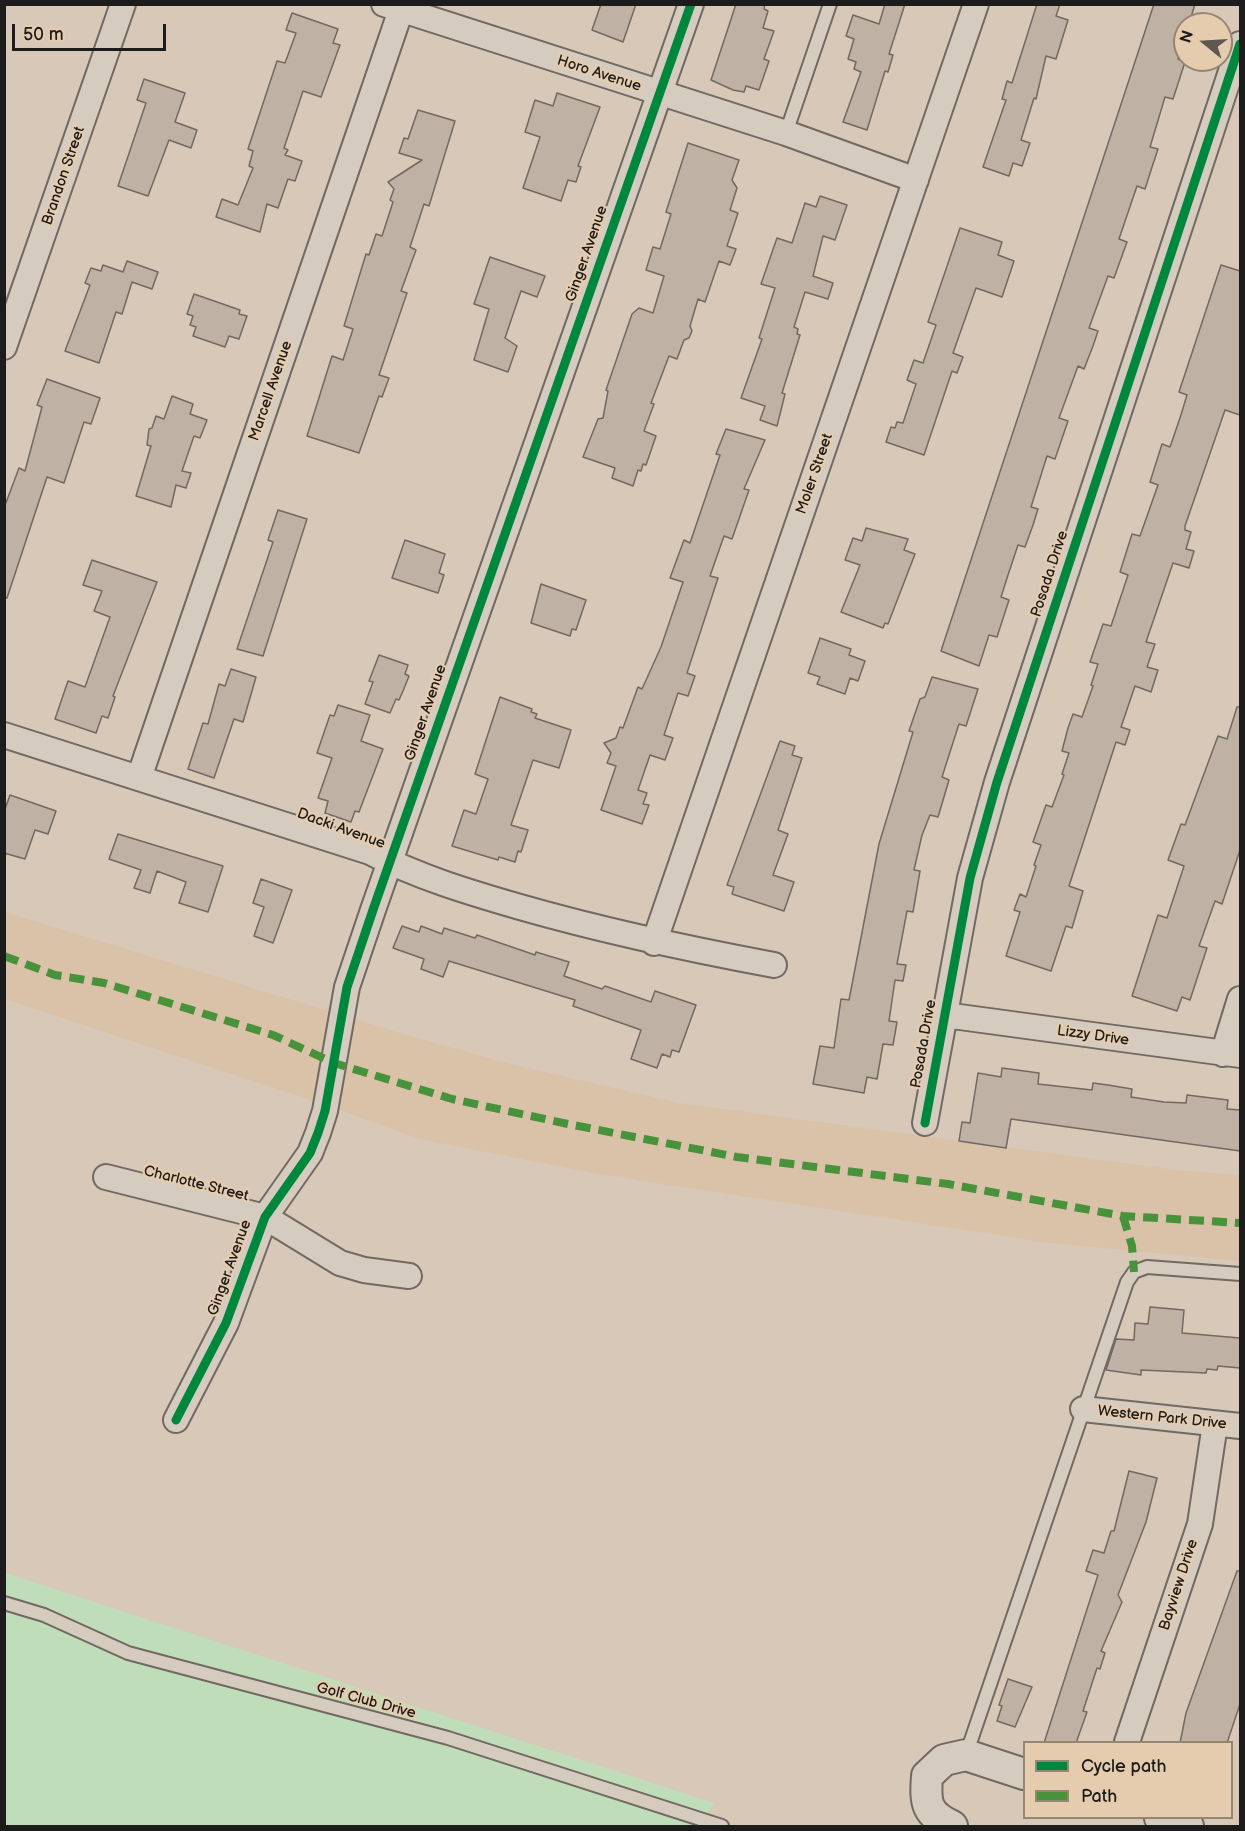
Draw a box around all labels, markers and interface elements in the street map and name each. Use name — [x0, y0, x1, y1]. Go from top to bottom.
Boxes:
scale bar — [15, 12, 170, 50]
north arrow — [1173, 12, 1233, 72]
text: 50 m — [23, 24, 64, 45]
text: N — [1176, 28, 1198, 46]
street label: Horo Avenue — [555, 52, 643, 96]
street label: Brandon Street — [39, 124, 89, 228]
street label: Ginger Avenue — [562, 204, 612, 304]
street label: Marcell Avenue — [245, 339, 297, 443]
street label: Moler Street — [793, 431, 837, 517]
street label: Posada Drive — [1028, 529, 1072, 619]
street label: Ginger Avenue — [401, 663, 451, 763]
street label: Dacki Avenue — [294, 805, 388, 853]
street label: Posada Drive — [907, 998, 941, 1090]
street label: Lizzy Drive — [1056, 1022, 1130, 1050]
street label: Charlotte Street — [142, 1162, 250, 1206]
street label: Ginger Avenue — [204, 1218, 256, 1318]
street label: Western Park Drive — [1097, 1402, 1227, 1434]
street label: Bayview Drive — [1156, 1537, 1202, 1633]
street label: Golf Club Drive — [314, 1679, 418, 1723]
legend — [1023, 1741, 1233, 1819]
text: Cycle path — [1081, 1756, 1167, 1777]
text: Path — [1081, 1786, 1117, 1807]

